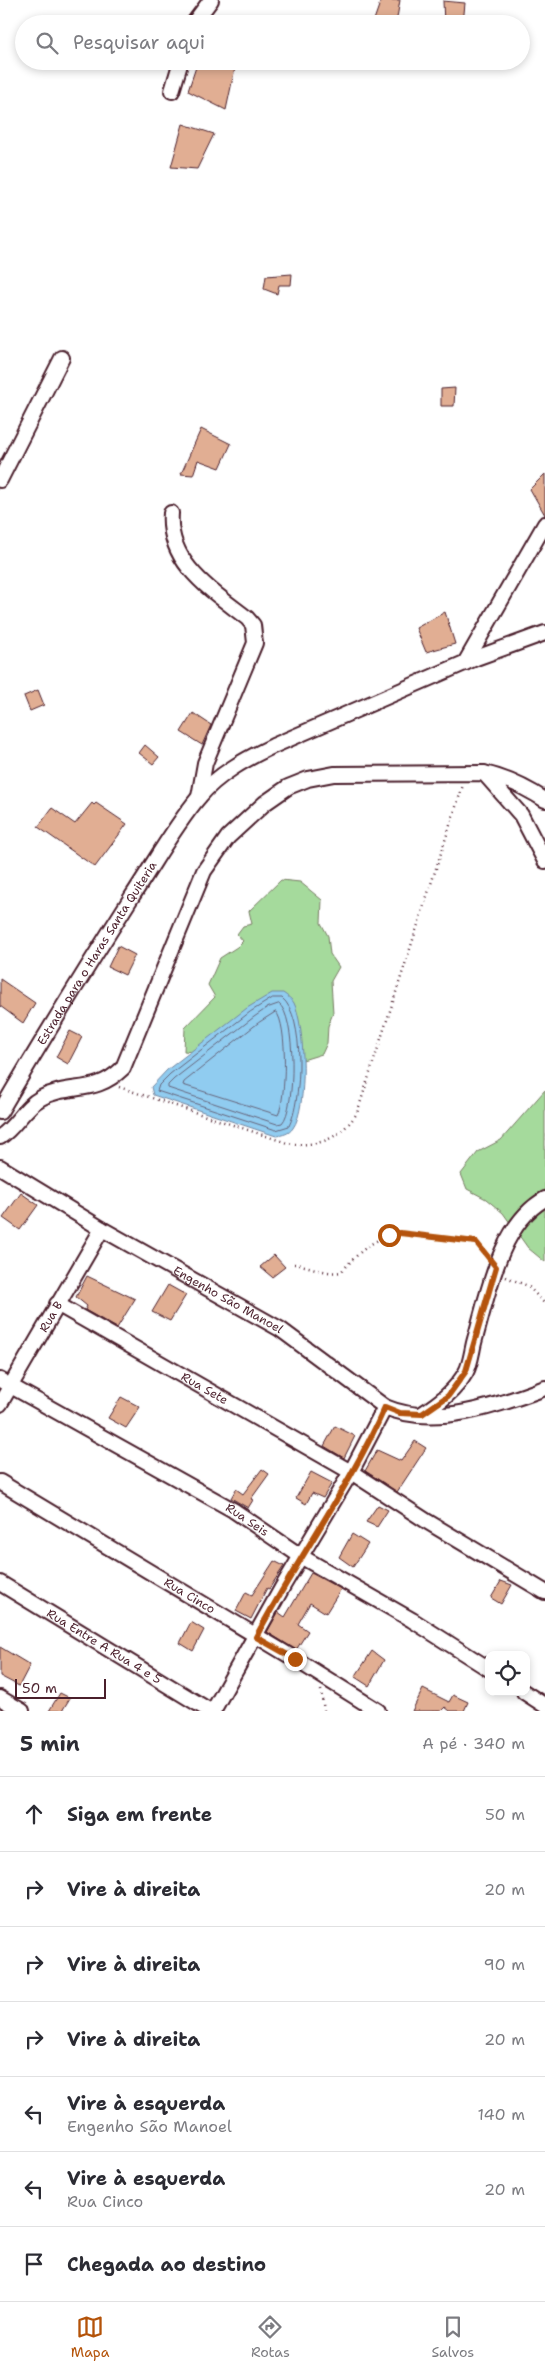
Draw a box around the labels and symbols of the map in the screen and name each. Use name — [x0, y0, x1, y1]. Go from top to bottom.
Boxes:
street label: Estrada para o Haras Santa Quiteria — [34, 858, 161, 1048]
route start — [378, 1224, 401, 1247]
street label: Engenho São Manoel — [170, 1263, 287, 1337]
street label: Rua B — [36, 1298, 66, 1335]
street label: Rua Sete — [178, 1369, 231, 1408]
street label: Rua Seis — [223, 1500, 272, 1540]
street label: Rua Cinco — [161, 1574, 218, 1617]
street label: Rua Entre A Rua 4 e 5 — [44, 1605, 165, 1688]
route end — [284, 1648, 307, 1671]
scale bar — [15, 1676, 106, 1699]

